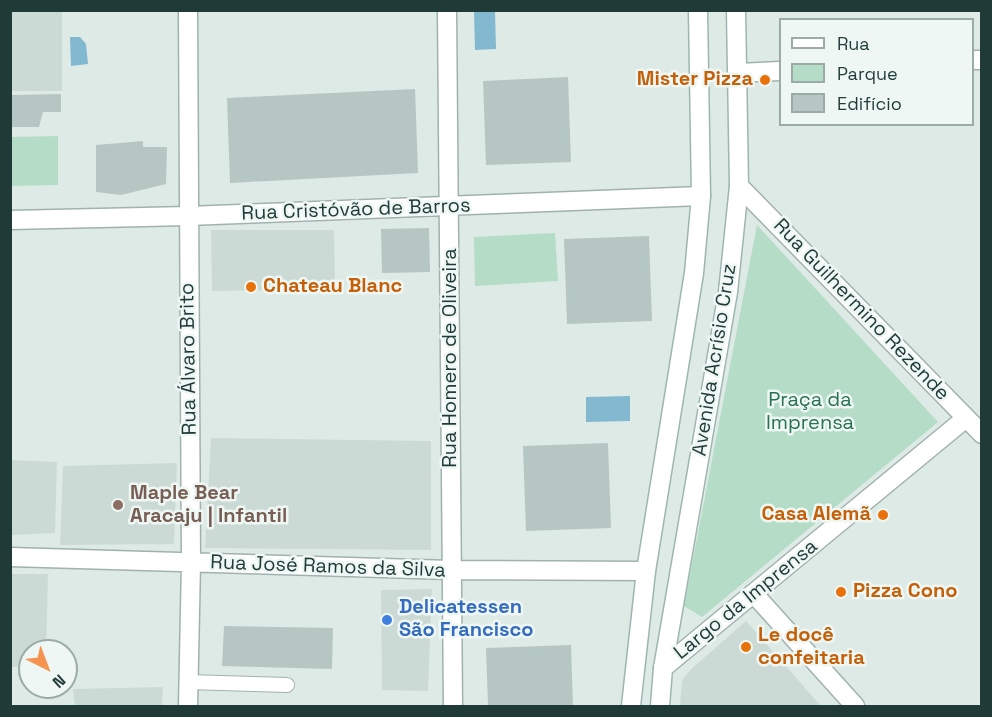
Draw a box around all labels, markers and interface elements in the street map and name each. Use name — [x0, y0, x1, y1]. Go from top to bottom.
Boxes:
legend — [779, 18, 974, 126]
text: Rua — [837, 32, 870, 55]
text: Parque — [837, 62, 898, 85]
place label: Mister Pizza — [637, 68, 753, 92]
marker: Mister Pizza — [758, 73, 772, 87]
text: Edifício — [837, 92, 902, 115]
street label: Rua Cristóvão de Barros — [241, 194, 471, 226]
street label: Rua Guilhermino Rezende — [768, 214, 954, 406]
street label: Rua Homero de Oliveira — [439, 248, 463, 468]
street label: Avenida Acrísio Cruz — [688, 262, 742, 458]
place label: Chateau Blanc — [263, 275, 402, 299]
marker: Chateau Blanc — [244, 280, 258, 294]
street label: Rua Álvaro Brito — [176, 283, 202, 435]
park label: Praça da Imprensa — [766, 389, 854, 436]
place label: Maple Bear Aracaju | Infantil — [130, 482, 287, 529]
marker: Maple Bear Aracaju | Infantil — [111, 498, 125, 512]
place label: Casa Alemã — [761, 503, 871, 527]
marker: Casa Alemã — [876, 508, 890, 522]
street label: Largo da Imprensa — [669, 535, 823, 665]
street label: Rua José Ramos da Silva — [210, 551, 446, 583]
place label: Pizza Cono — [853, 580, 957, 604]
marker: Pizza Cono — [834, 585, 848, 599]
place label: Delicatessen São Francisco — [399, 596, 534, 643]
marker: Delicatessen São Francisco — [380, 613, 394, 627]
place label: Le docê confeitaria — [758, 624, 865, 671]
north arrow — [18, 639, 78, 699]
marker: Le docê confeitaria — [739, 640, 753, 654]
text: N — [48, 670, 70, 693]

